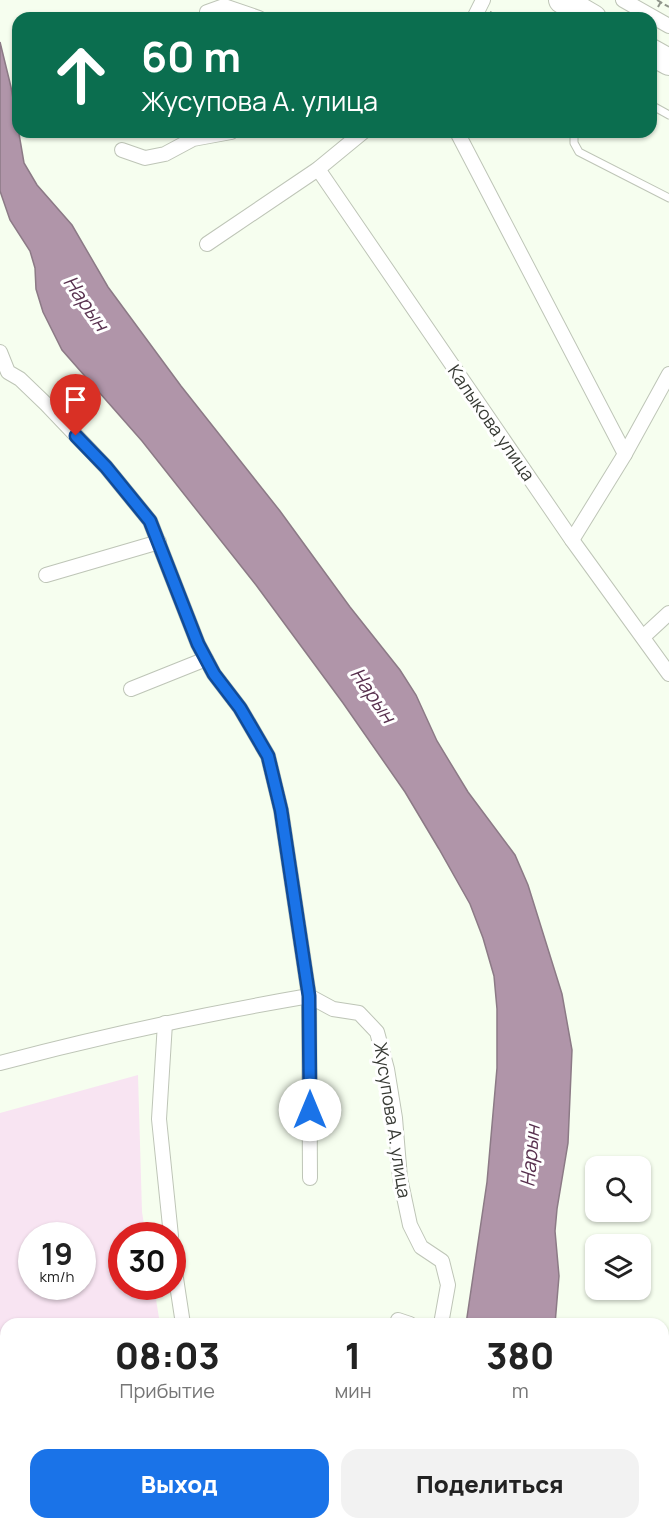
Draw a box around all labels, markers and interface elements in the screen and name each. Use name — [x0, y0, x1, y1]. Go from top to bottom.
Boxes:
text: 60 m — [141, 27, 241, 85]
icon: ahead — [42, 36, 120, 114]
text: Жусупова А. улица — [141, 82, 378, 119]
water label: Нарын — [58, 270, 116, 338]
street label: Калыкова улица — [443, 360, 541, 485]
pin — [50, 374, 101, 436]
icon: arrive — [59, 383, 92, 416]
water label: Нарын — [345, 662, 403, 730]
street label: Жусупова А. улица — [369, 1040, 417, 1200]
position arrow — [278, 1078, 342, 1142]
water label: Нарын — [513, 1122, 546, 1188]
map controls — [585, 1156, 651, 1300]
button: search — [585, 1156, 651, 1222]
speed limit sign: 30 — [108, 1222, 186, 1300]
text: 19 — [41, 1233, 73, 1274]
button: layers — [585, 1234, 651, 1300]
text: km/h — [40, 1266, 74, 1287]
text: 08:03 — [115, 1331, 220, 1380]
text: 1 — [345, 1331, 361, 1380]
text: 380 — [486, 1331, 554, 1380]
text: Прибытие — [120, 1377, 215, 1404]
text: мин — [335, 1377, 372, 1404]
text: m — [512, 1377, 529, 1404]
button: Выход — [30, 1449, 329, 1518]
button: Поделиться — [341, 1449, 639, 1518]

